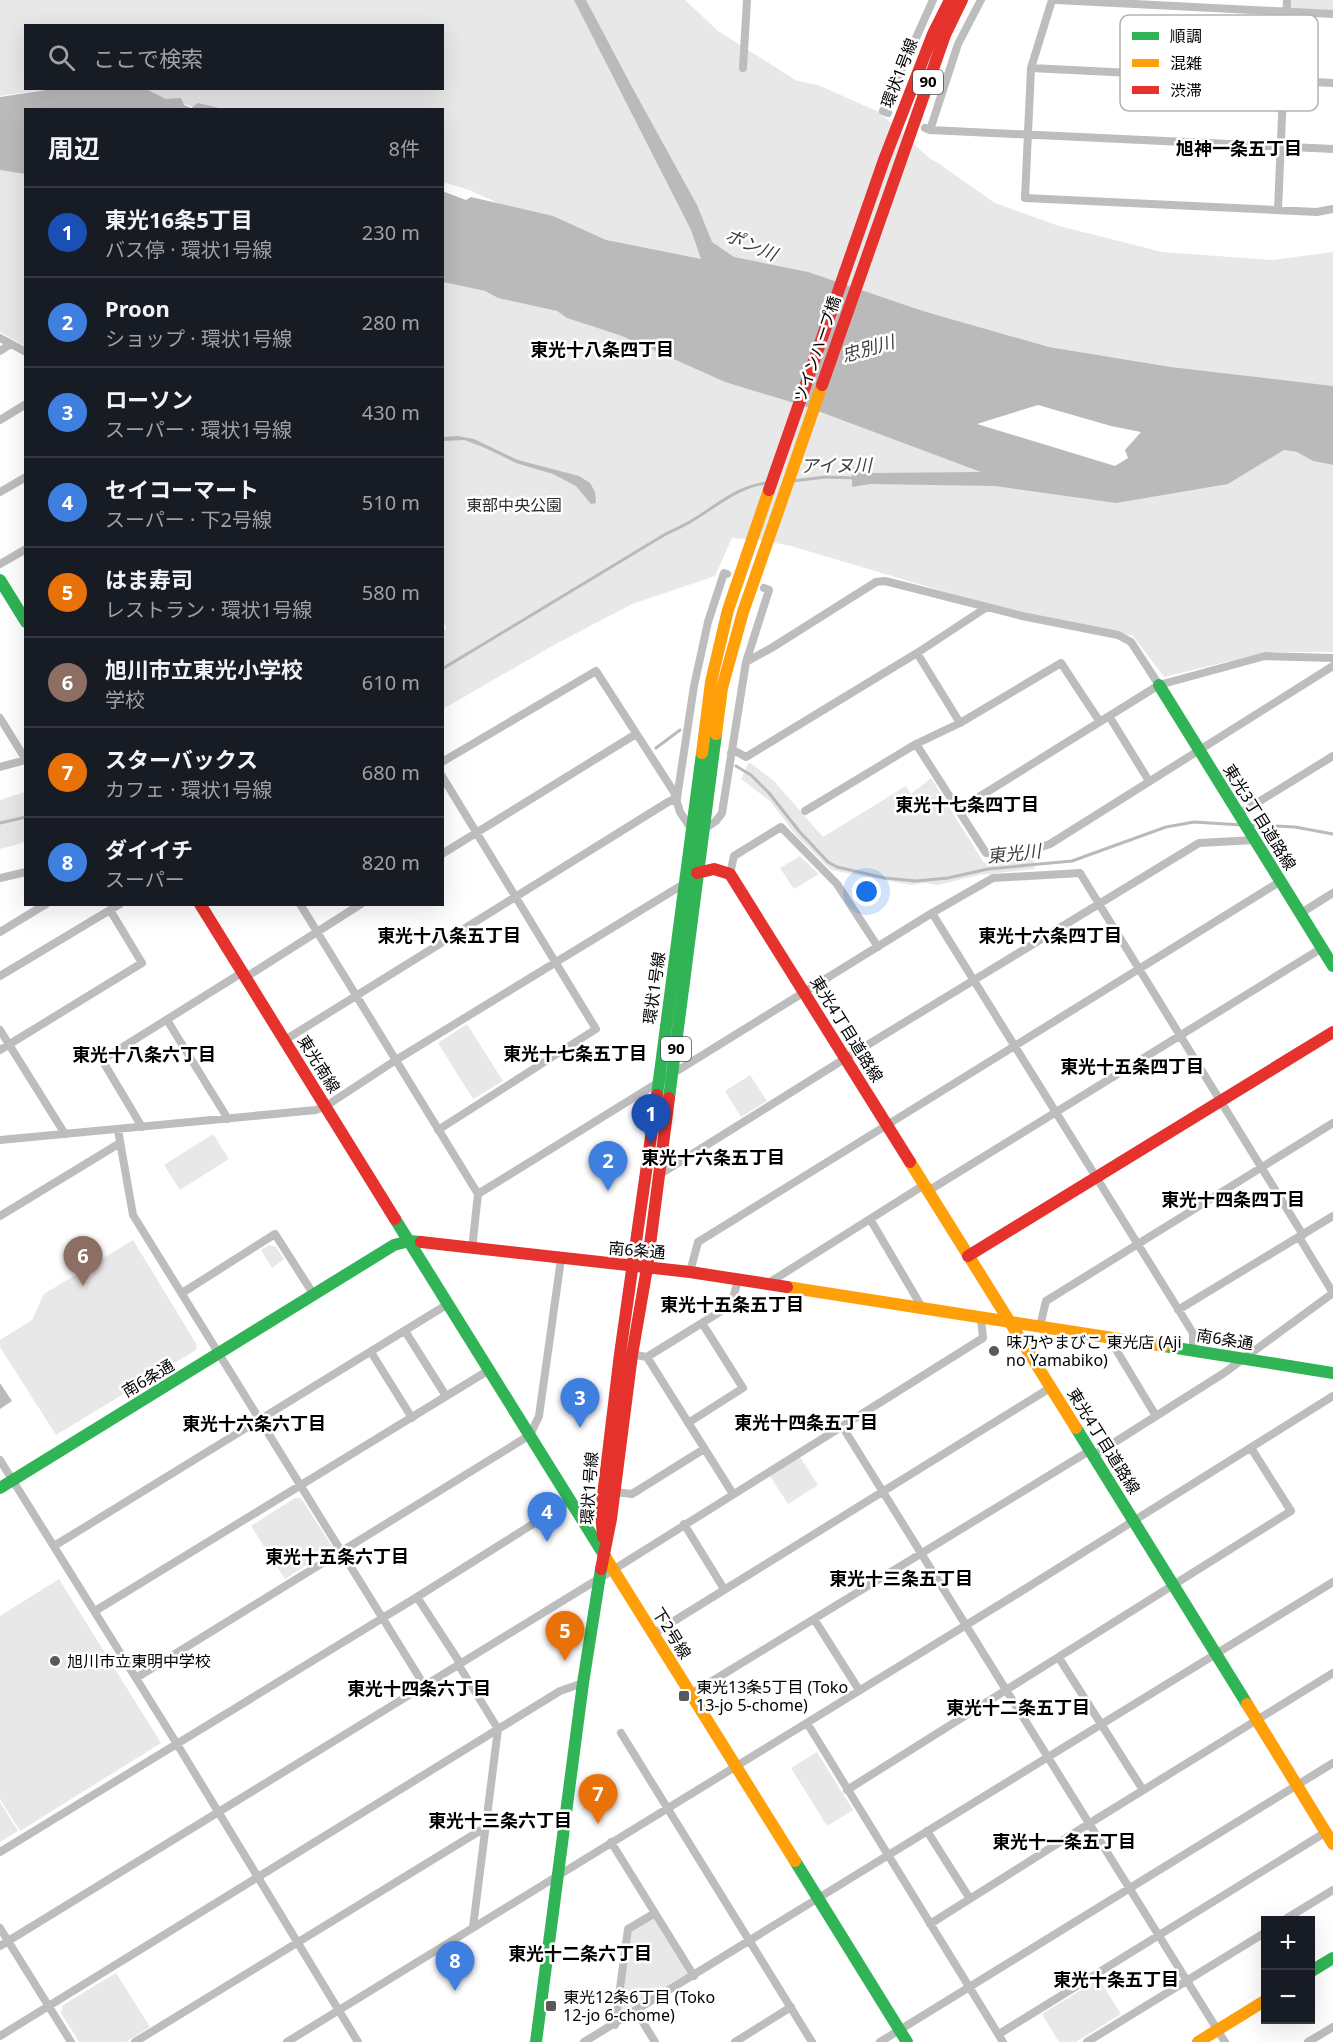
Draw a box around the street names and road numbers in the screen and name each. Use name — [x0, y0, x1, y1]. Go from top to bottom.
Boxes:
street label: 環状1号線 — [876, 35, 922, 111]
road number: 90 — [913, 70, 943, 94]
street label: ツインハープ橋 — [789, 293, 845, 405]
street label: 東光3丁目道路線 — [1219, 760, 1301, 874]
street label: 環状1号線 — [638, 950, 670, 1026]
street label: 東光4丁目道路線 — [806, 972, 888, 1086]
street label: 東光南線 — [293, 1031, 345, 1097]
road number: 90 — [661, 1037, 691, 1061]
street label: 南6条通 — [608, 1237, 666, 1263]
street label: 南6条通 — [1195, 1324, 1255, 1354]
street label: 南6条通 — [118, 1354, 178, 1402]
street label: 東光4丁目道路線 — [1063, 1384, 1145, 1498]
street label: 環状1号線 — [575, 1451, 603, 1525]
street label: 下2号線 — [648, 1603, 696, 1663]

